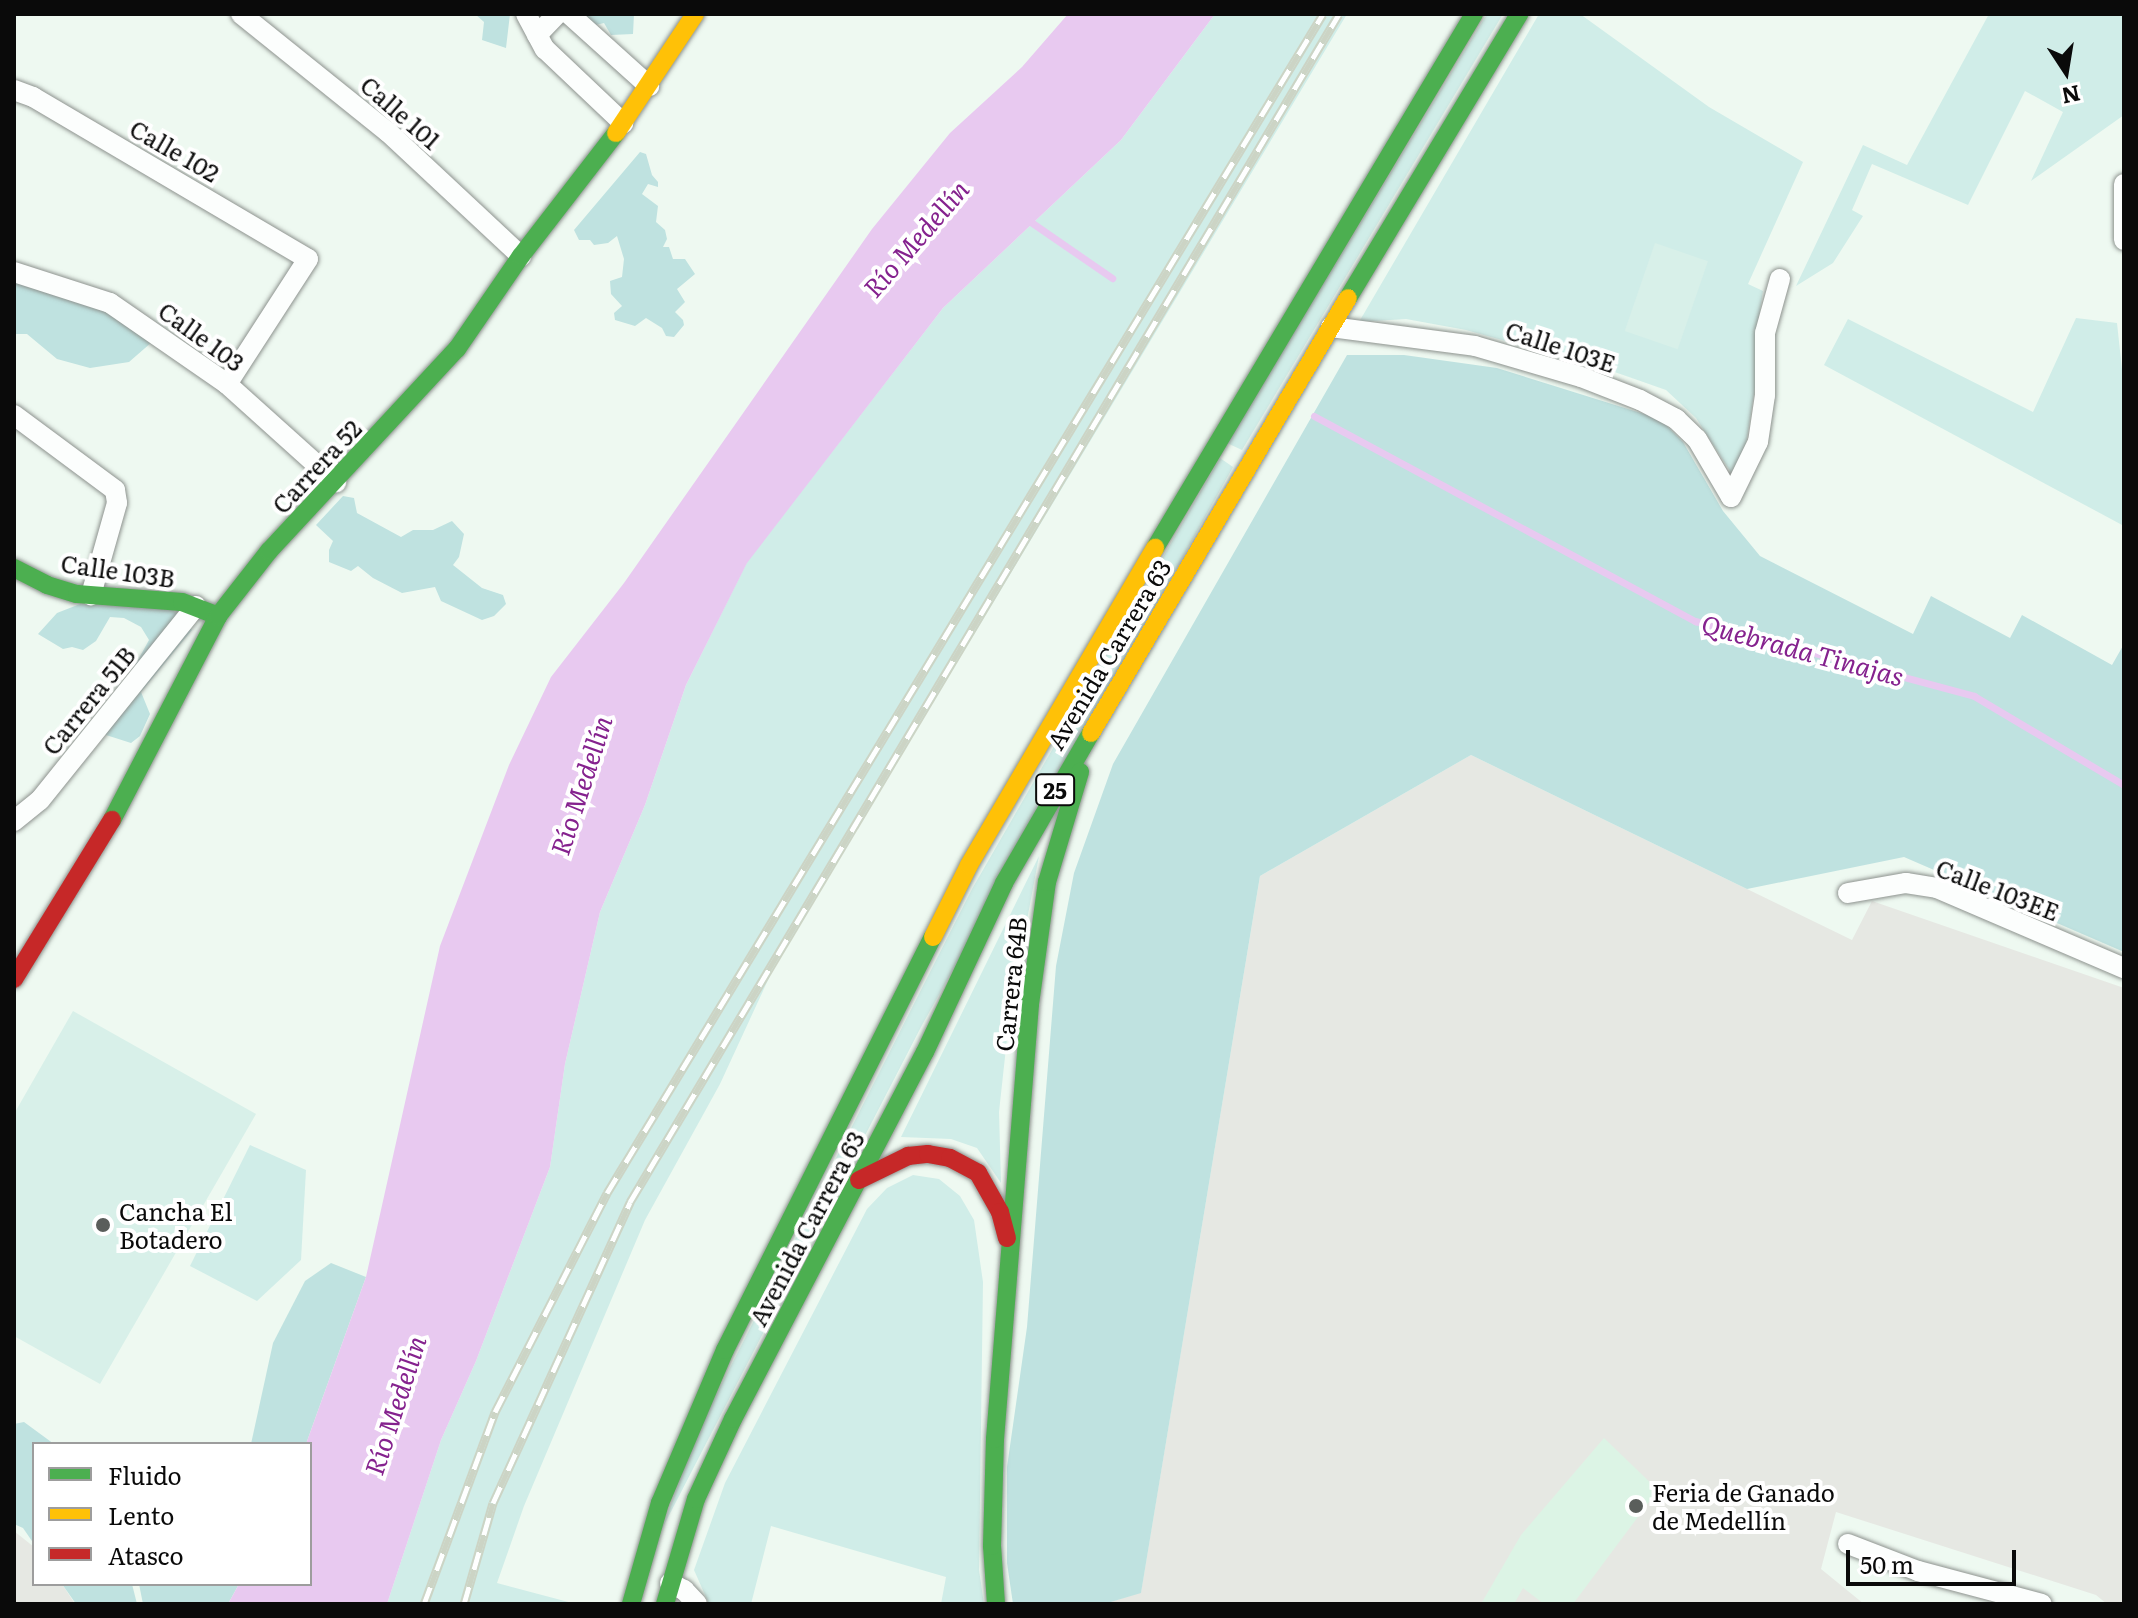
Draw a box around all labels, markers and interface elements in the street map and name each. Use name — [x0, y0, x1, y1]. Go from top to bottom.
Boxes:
north arrow — [2026, 32, 2106, 112]
street label: Calle 101 — [355, 70, 447, 154]
text: N — [2059, 78, 2084, 114]
street label: Calle 102 — [125, 113, 225, 187]
water label: Río Medellín — [856, 173, 974, 303]
street label: Calle 103 — [154, 295, 250, 377]
street label: Calle 103E — [1502, 315, 1620, 377]
street label: Carrera 52 — [266, 413, 366, 519]
street label: Calle 103B — [59, 548, 177, 592]
street label: Avenida Carrera 63 — [1040, 554, 1176, 754]
water label: Quebrada Tinajas — [1698, 607, 1908, 691]
street label: Carrera 51B — [36, 640, 140, 760]
water label: Río Medellín — [543, 711, 617, 859]
road number: 25 — [1035, 772, 1075, 808]
street label: Calle 103EE — [1932, 852, 2064, 926]
street label: Carrera 64B — [989, 915, 1031, 1053]
street label: Avenida Carrera 63 — [742, 1126, 870, 1330]
place label: Cancha El Botadero — [119, 1197, 233, 1253]
marker: Cancha El Botadero — [94, 1216, 112, 1234]
water label: Río Medellín — [357, 1331, 431, 1479]
legend — [32, 1442, 312, 1586]
text: Fluido — [108, 1457, 182, 1492]
place label: Feria de Ganado de Medellín — [1652, 1478, 1835, 1534]
text: Lento — [108, 1497, 174, 1532]
marker: Feria de Ganado de Medellín — [1627, 1497, 1645, 1515]
scale bar — [1850, 1534, 2020, 1584]
text: Atasco — [108, 1537, 183, 1572]
text: 50 m — [1860, 1546, 1914, 1581]

